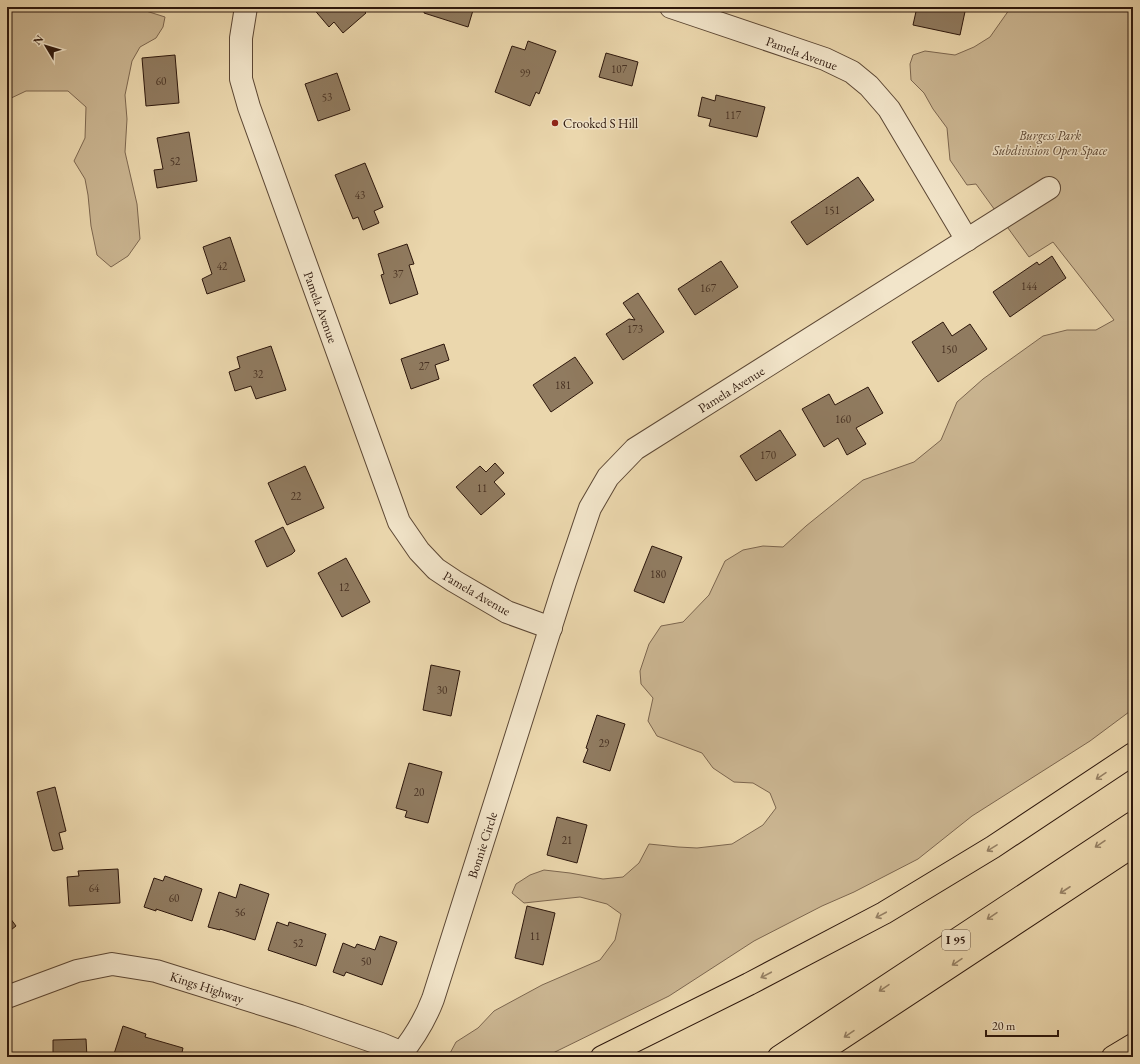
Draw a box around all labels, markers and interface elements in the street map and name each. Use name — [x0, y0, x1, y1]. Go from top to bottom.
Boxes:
north arrow — [26, 26, 66, 66]
text: N — [30, 32, 46, 48]
street label: Pamela Avenue — [764, 33, 840, 74]
house number: 107 — [611, 62, 628, 76]
house number: 99 — [520, 66, 531, 80]
house number: 60 — [156, 74, 166, 88]
house number: 53 — [322, 90, 332, 104]
house number: 117 — [725, 108, 742, 122]
place label: Crooked S Hill — [563, 115, 638, 132]
marker: Crooked S Hill — [550, 118, 560, 128]
park label: Burgess Park Subdivision Open Space — [992, 127, 1108, 159]
house number: 52 — [170, 154, 181, 168]
house number: 43 — [355, 188, 365, 202]
house number: 151 — [824, 203, 840, 217]
house number: 42 — [217, 259, 228, 273]
house number: 37 — [393, 267, 404, 281]
street label: Pamela Avenue — [300, 269, 341, 345]
house number: 144 — [1021, 279, 1038, 293]
house number: 167 — [700, 281, 717, 295]
house number: 173 — [627, 322, 643, 336]
house number: 150 — [941, 342, 957, 356]
house number: 27 — [419, 359, 430, 373]
street label: Pamela Avenue — [695, 362, 768, 417]
house number: 32 — [253, 367, 264, 381]
house number: 181 — [555, 378, 571, 392]
house number: 160 — [835, 412, 851, 426]
house number: 170 — [760, 448, 776, 462]
house number: 11 — [477, 481, 487, 495]
house number: 22 — [291, 489, 302, 503]
street label: Pamela Avenue — [440, 567, 514, 620]
house number: 180 — [650, 567, 666, 581]
house number: 12 — [339, 580, 350, 594]
house number: 30 — [437, 683, 447, 697]
house number: 29 — [599, 736, 610, 750]
one-way arrow — [1095, 772, 1106, 780]
house number: 20 — [414, 785, 424, 799]
street label: Bonnie Circle — [464, 810, 501, 881]
house number: 21 — [562, 833, 572, 847]
one-way arrow — [1095, 840, 1106, 848]
one-way arrow — [986, 844, 998, 852]
house number: 64 — [89, 881, 100, 895]
one-way arrow — [1060, 886, 1071, 894]
house number: 60 — [169, 891, 179, 905]
house number: 56 — [235, 905, 246, 919]
one-way arrow — [875, 911, 887, 919]
one-way arrow — [987, 912, 998, 920]
house number: 11 — [530, 929, 540, 943]
road number: I 95 — [942, 930, 970, 950]
house number: 52 — [293, 936, 304, 950]
house number: 50 — [361, 954, 371, 968]
one-way arrow — [952, 958, 963, 966]
street label: Kings Highway — [168, 968, 246, 1007]
one-way arrow — [760, 972, 772, 979]
one-way arrow — [879, 984, 890, 992]
scale bar — [986, 1012, 1058, 1038]
text: 20 m — [992, 1018, 1016, 1034]
one-way arrow — [843, 1029, 854, 1038]

